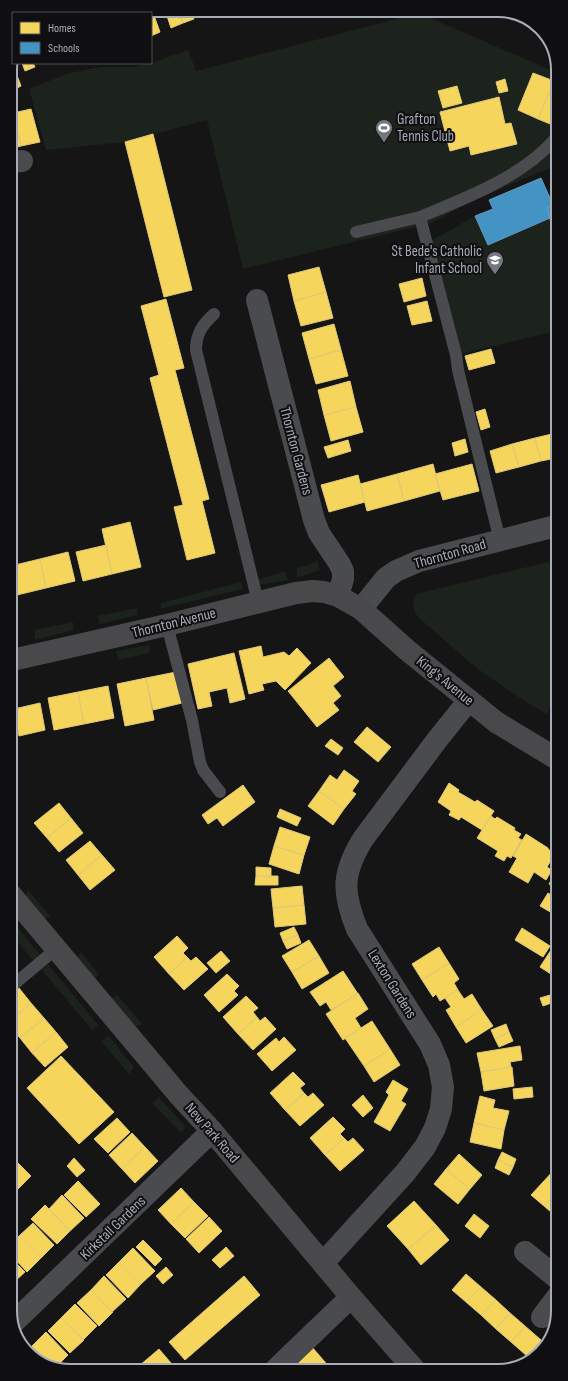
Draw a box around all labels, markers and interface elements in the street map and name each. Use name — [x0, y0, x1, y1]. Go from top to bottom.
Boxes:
legend — [12, 12, 152, 64]
text: Homes — [48, 21, 76, 36]
text: Schools — [48, 41, 80, 56]
place label: Grafton Tennis Club — [397, 110, 454, 146]
sports icon: Grafton Tennis Club — [374, 118, 394, 143]
place label: St Bede's Catholic Infant School — [392, 242, 482, 278]
school or university icon: St Bede's Catholic Infant School — [485, 250, 505, 275]
street label: Thornton Gardens — [275, 405, 317, 497]
street label: Thornton Road — [412, 535, 488, 573]
street label: Thornton Avenue — [130, 603, 218, 643]
street label: King's Avenue — [412, 652, 478, 710]
street label: Lexton Gardens — [363, 946, 421, 1022]
street label: New Park Road — [181, 1099, 243, 1167]
street label: Kirkstall Gardens — [76, 1192, 150, 1264]

